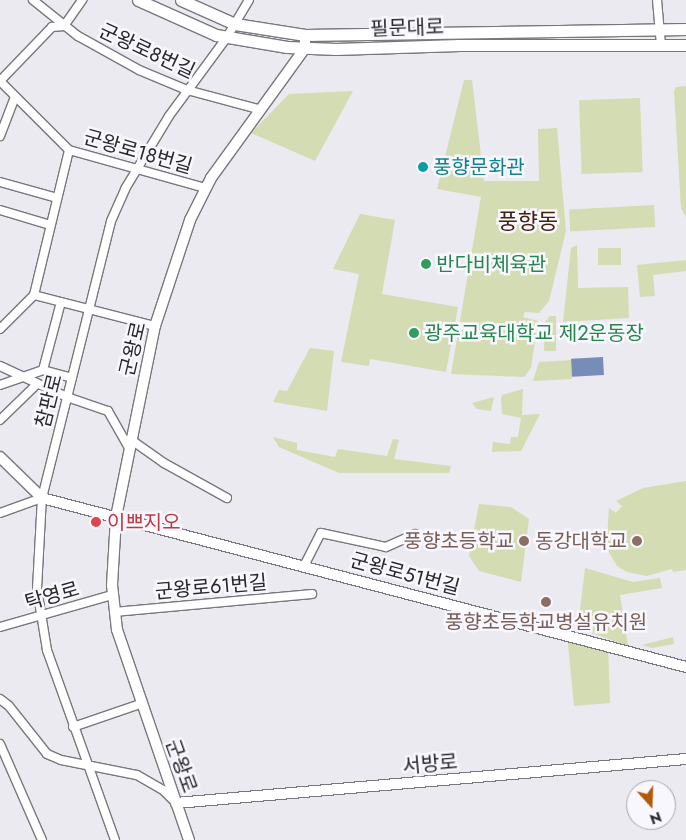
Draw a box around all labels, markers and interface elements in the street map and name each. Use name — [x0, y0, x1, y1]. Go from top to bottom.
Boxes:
street label: 필문대로 — [370, 15, 444, 41]
street label: 군왕로8번길 — [95, 18, 199, 84]
street label: 군왕로18번길 — [81, 125, 195, 179]
place label: 풍향문화관 — [433, 155, 525, 179]
marker: 풍향문화관 — [417, 161, 429, 173]
district label: 풍향동 — [498, 209, 558, 235]
place label: 반다비체육관 — [436, 252, 546, 276]
marker: 반다비체육관 — [420, 258, 432, 270]
street label: 군왕로 — [115, 319, 151, 379]
place label: 광주교육대학교 제2운동장 — [424, 321, 644, 345]
marker: 광주교육대학교 제2운동장 — [408, 327, 420, 339]
street label: 참판로 — [31, 371, 67, 431]
place label: 이쁘지오 — [107, 510, 181, 534]
marker: 이쁘지오 — [89, 515, 103, 529]
place label: 풍향초등학교 — [404, 529, 514, 553]
place label: 동강대학교 — [535, 529, 627, 553]
marker: 풍향초등학교 — [518, 535, 530, 547]
marker: 동강대학교 — [631, 535, 643, 547]
street label: 군왕로51번길 — [348, 548, 462, 600]
street label: 군왕로61번길 — [154, 570, 268, 604]
street label: 탁영로 — [22, 577, 82, 615]
marker: 풍향초등학교병설유치원 — [540, 596, 552, 608]
place label: 풍향초등학교병설유치원 — [445, 610, 647, 634]
street label: 군왕로 — [160, 736, 202, 796]
street label: 서방로 — [401, 750, 459, 778]
north arrow — [626, 780, 676, 830]
text: N — [647, 807, 664, 829]

